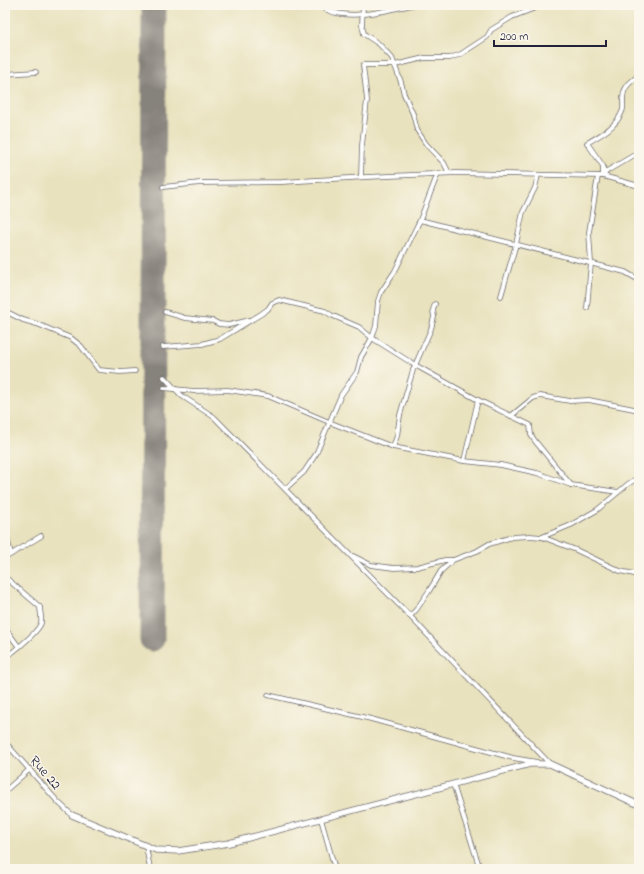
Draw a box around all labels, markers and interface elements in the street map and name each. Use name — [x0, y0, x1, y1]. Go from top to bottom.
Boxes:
scale bar — [494, 22, 606, 48]
text: 200 m — [500, 28, 529, 46]
street label: Rue 22 — [24, 751, 66, 795]

